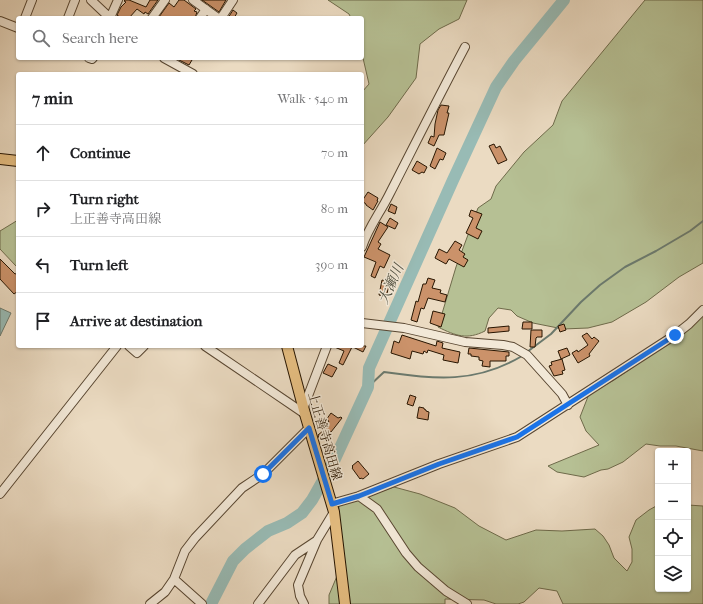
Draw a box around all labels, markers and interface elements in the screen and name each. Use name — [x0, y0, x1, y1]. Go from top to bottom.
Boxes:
search box — [16, 16, 364, 60]
icon: search — [30, 27, 52, 49]
text: Search here — [62, 29, 138, 47]
text: 7 min — [32, 88, 73, 108]
text: Walk · 540 m — [278, 91, 348, 106]
icon: ahead — [32, 142, 54, 164]
text: Continue — [70, 144, 130, 162]
text: 70 m — [321, 145, 348, 160]
text: Turn right — [70, 190, 139, 208]
icon: right — [32, 198, 54, 220]
text: 80 m — [321, 201, 348, 216]
text: 上正善寺高田線 — [70, 211, 161, 226]
icon: left — [32, 254, 54, 276]
text: Turn left — [70, 256, 128, 274]
text: 390 m — [315, 257, 348, 272]
water label: 大瀬川 — [375, 260, 408, 307]
icon: arrive — [32, 310, 54, 332]
text: Arrive at destination — [70, 312, 202, 330]
route end — [666, 326, 684, 344]
street label: 上正善寺高田線 — [305, 390, 345, 482]
map controls — [655, 448, 691, 592]
button: + — [655, 448, 691, 484]
route start — [254, 465, 272, 483]
button: − — [655, 484, 691, 520]
button: locate — [655, 520, 691, 556]
button: layers — [655, 556, 691, 592]

